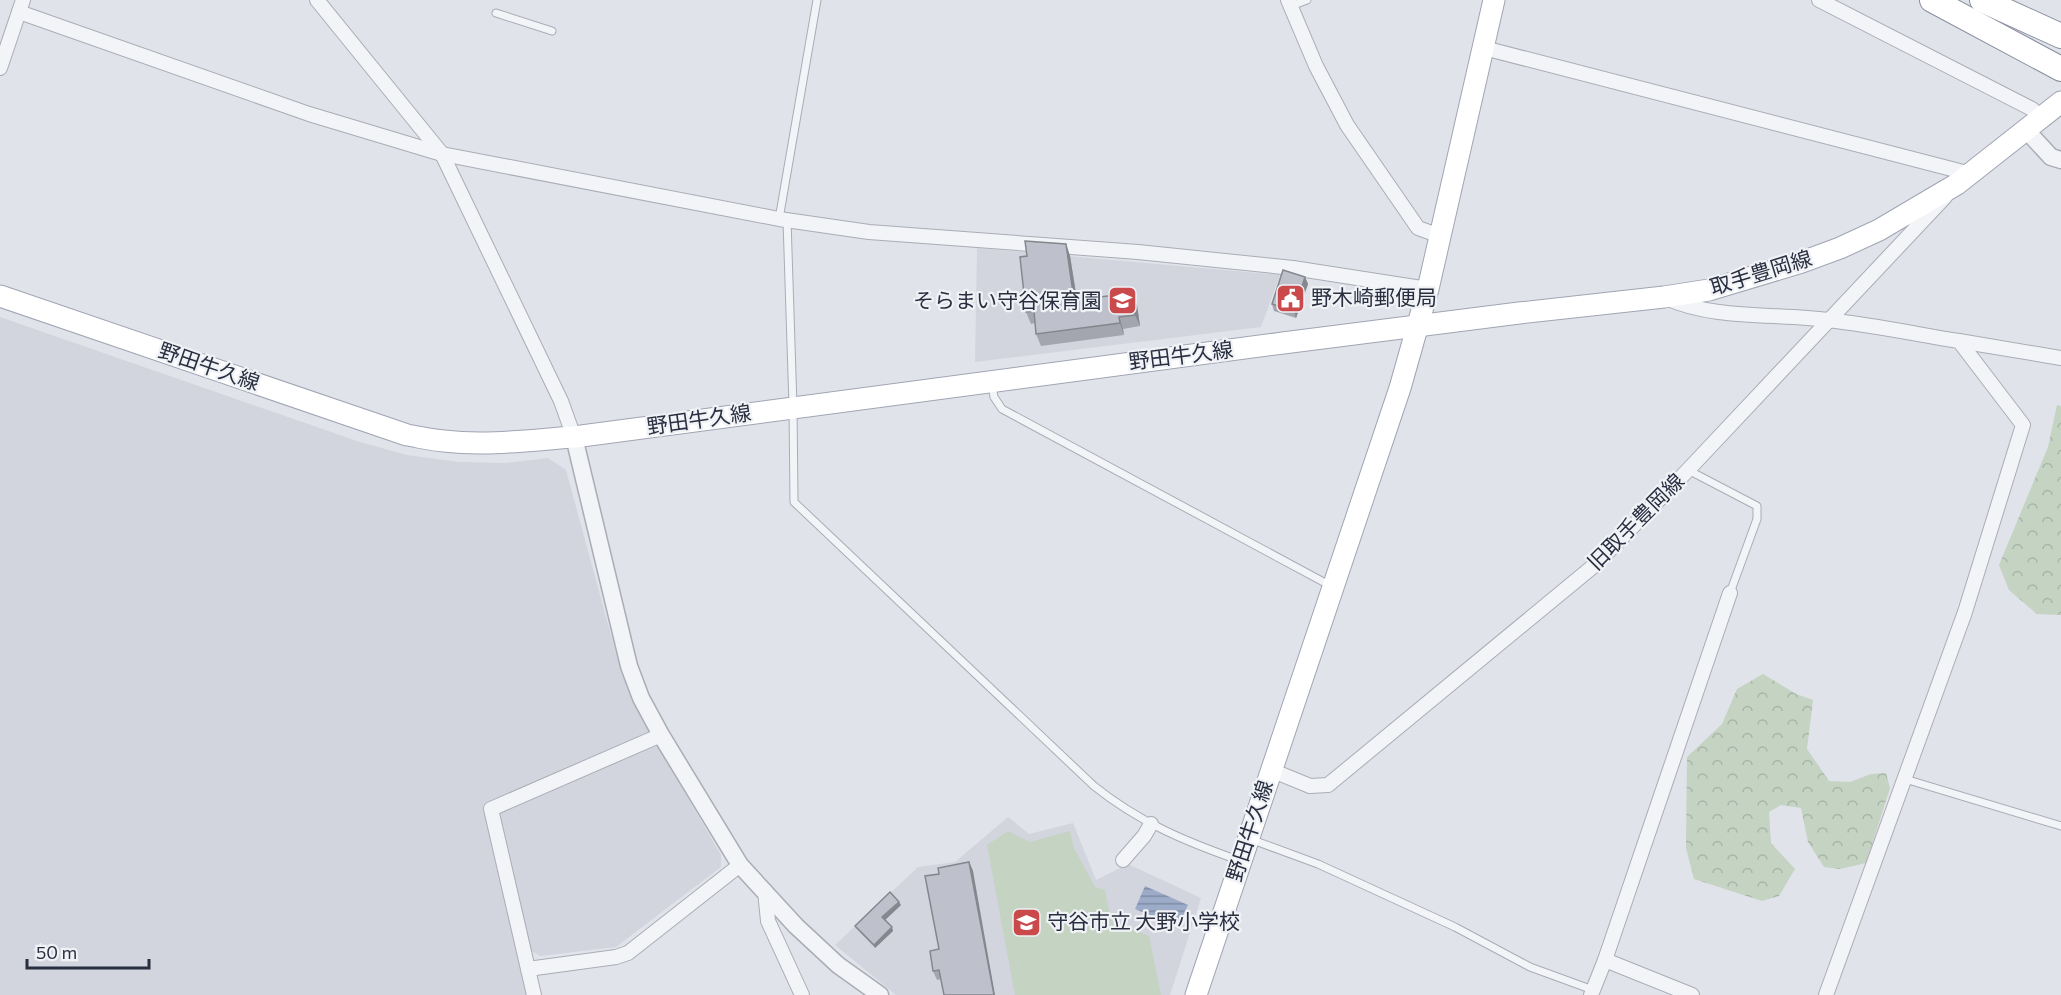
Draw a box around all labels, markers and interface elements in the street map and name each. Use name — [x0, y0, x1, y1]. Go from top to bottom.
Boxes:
street label: 取手豊岡線 — [1707, 244, 1814, 299]
public building icon: 野木崎郵便局 — [1274, 282, 1306, 314]
place label: 野木崎郵便局 — [1311, 284, 1437, 309]
school or university icon: そらまい守谷保育園 — [1107, 285, 1139, 317]
place label: そらまい守谷保育園 — [913, 287, 1102, 312]
street label: 野田牛久線 — [1127, 336, 1234, 373]
street label: 野田牛久線 — [156, 337, 263, 394]
street label: 野田牛久線 — [645, 399, 753, 438]
street label: 旧取手豊岡線 — [1582, 468, 1688, 574]
street label: 野田牛久線 — [1220, 777, 1277, 884]
school or university icon: 守谷市立 大野小学校 — [1010, 906, 1042, 938]
place label: 守谷市立 大野小学校 — [1047, 908, 1240, 933]
scale bar — [27, 932, 148, 970]
text: 50 m — [36, 941, 77, 963]

